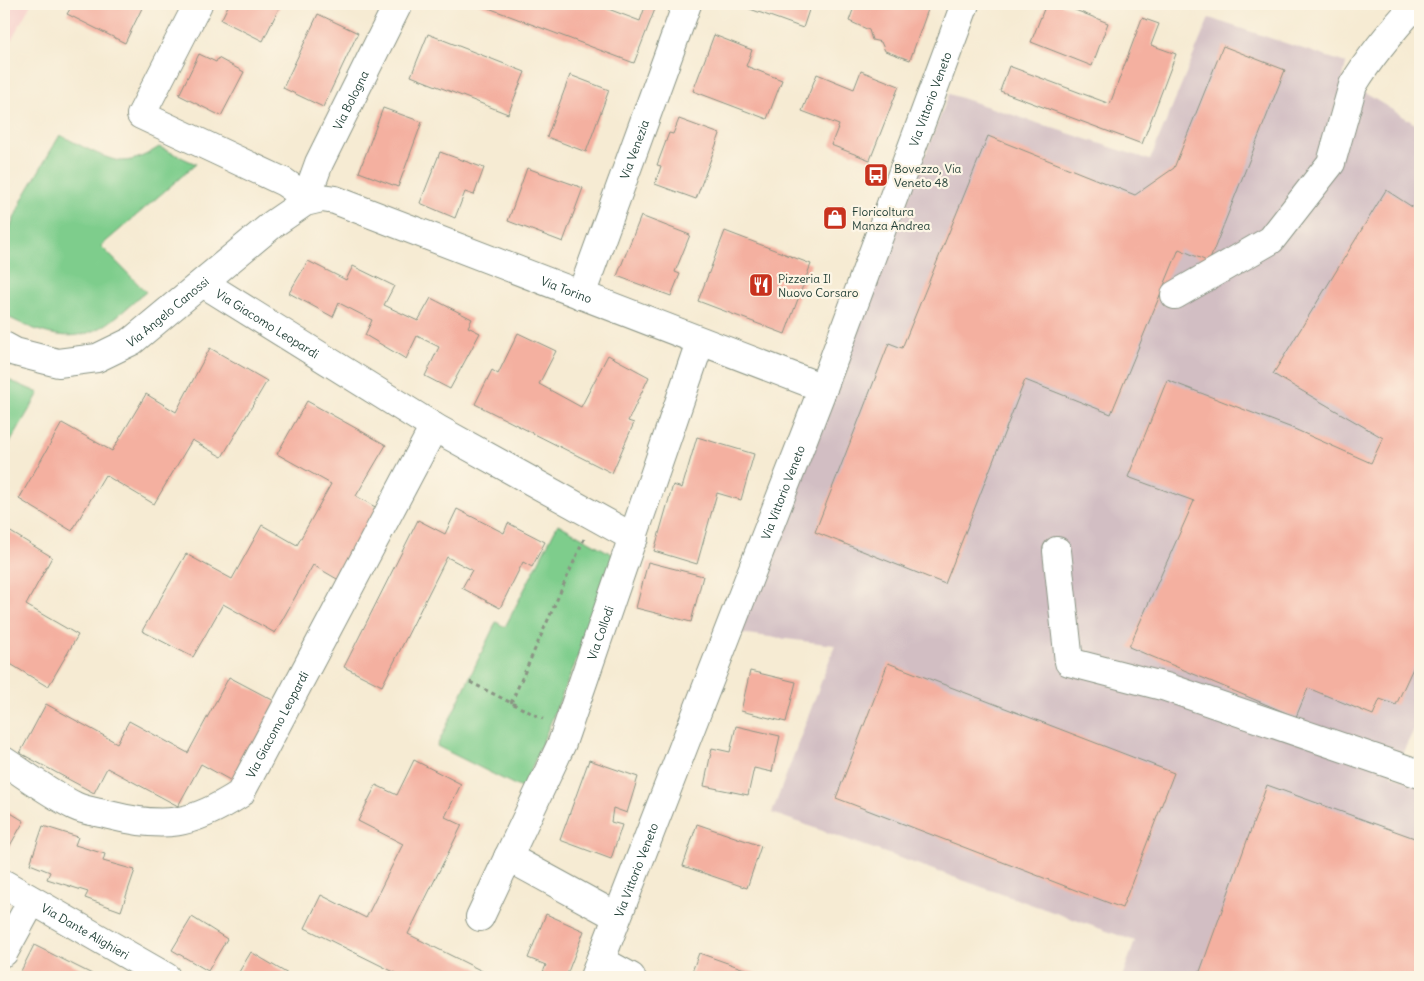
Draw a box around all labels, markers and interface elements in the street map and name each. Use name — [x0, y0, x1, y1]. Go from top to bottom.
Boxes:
street label: Via Vittorio Veneto — [905, 49, 954, 149]
street label: Via Bologna — [329, 68, 371, 132]
street label: Via Venezia — [616, 117, 652, 181]
place label: Bovezzo, Via Veneto 48 — [894, 161, 962, 190]
bus stop icon: Bovezzo, Via Veneto 48 — [863, 162, 889, 188]
place label: Floricoltura Manza Andrea — [852, 204, 931, 233]
shop icon: Floricoltura Manza Andrea — [822, 205, 848, 231]
place label: Pizzeria Il Nuovo Corsaro — [778, 271, 859, 300]
restaurant icon: Pizzeria Il Nuovo Corsaro — [748, 272, 774, 298]
street label: Via Angelo Canossi — [124, 273, 211, 350]
street label: Via Torino — [539, 273, 594, 306]
street label: Via Giacomo Leopardi — [213, 285, 322, 361]
street label: Via Vittorio Veneto — [757, 443, 808, 542]
street label: Via Collodi — [584, 604, 616, 662]
street label: Via Giacomo Leopardi — [242, 668, 311, 780]
street label: Via Vittorio Veneto — [611, 820, 661, 919]
street label: Via Dante Alighieri — [39, 900, 132, 962]

